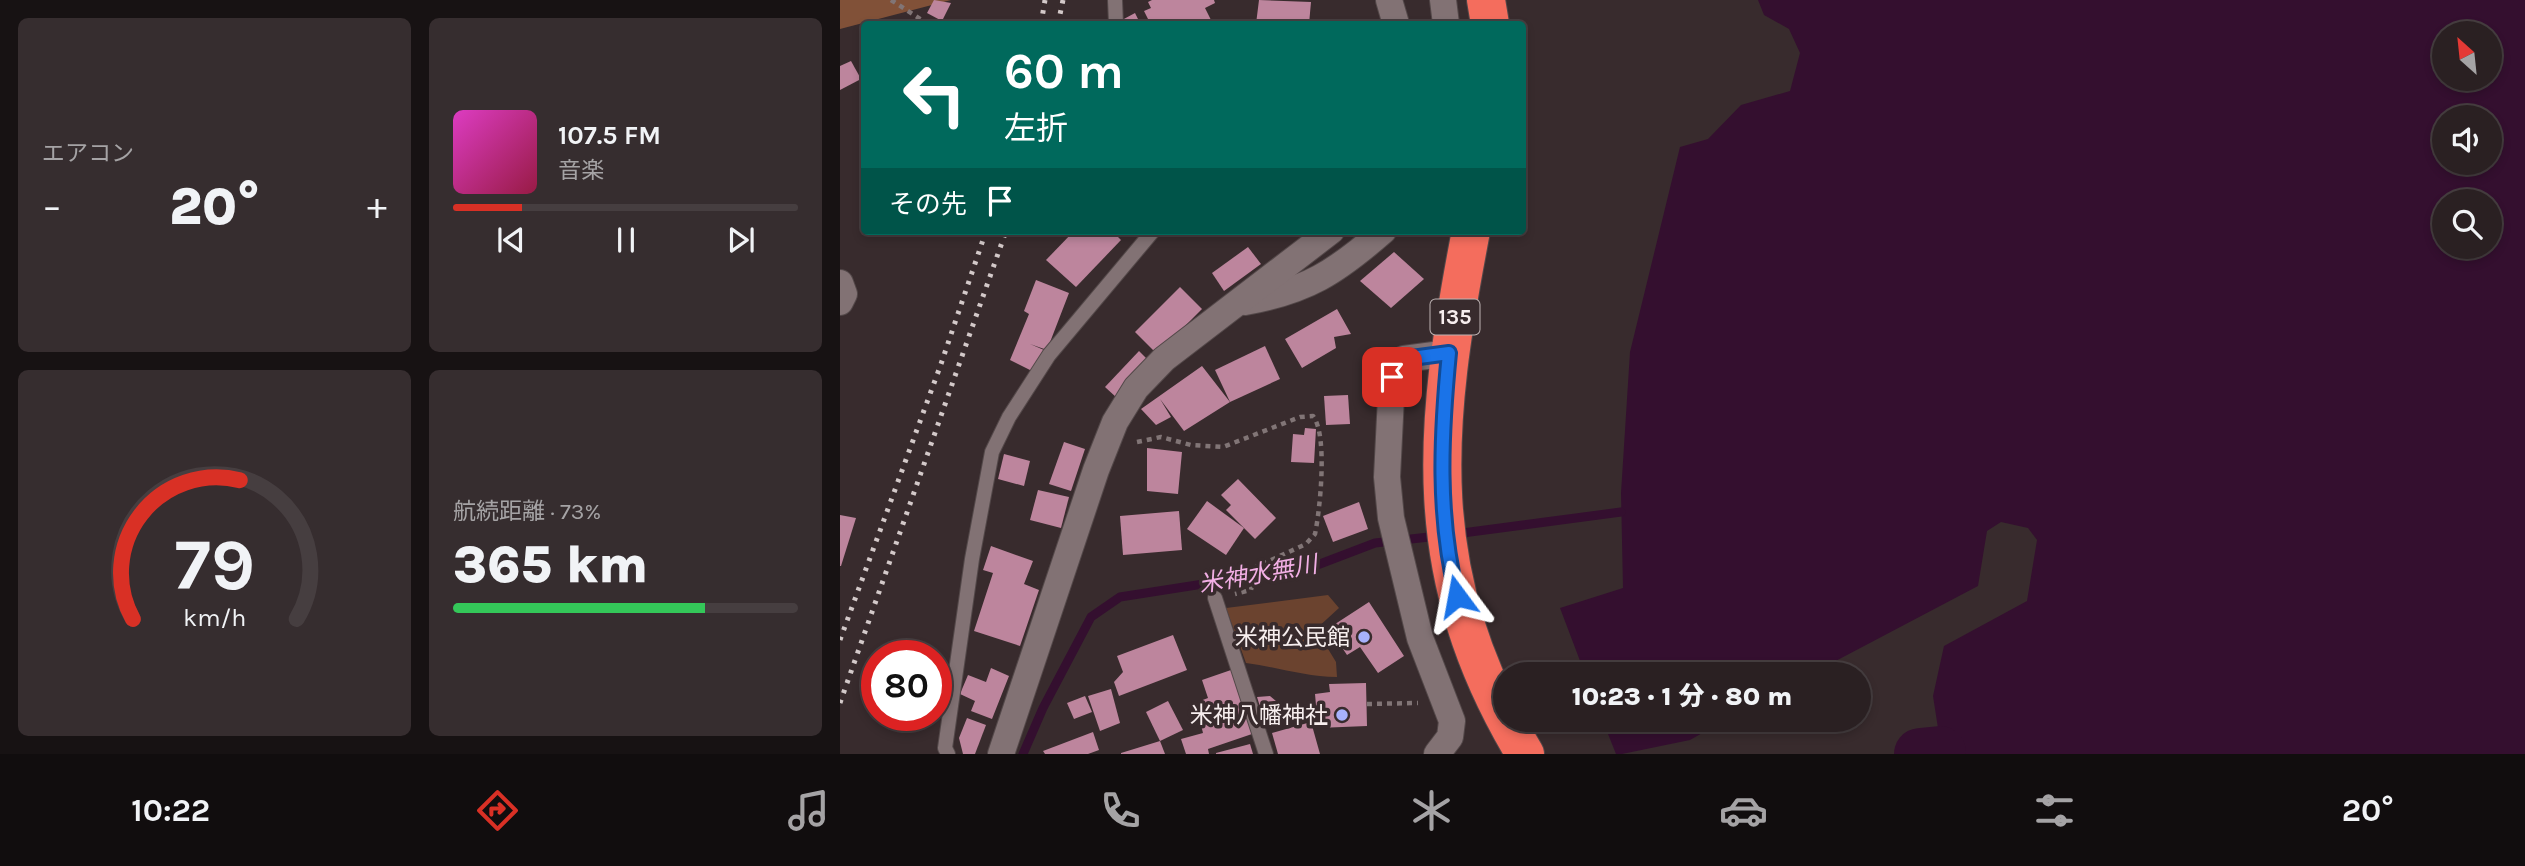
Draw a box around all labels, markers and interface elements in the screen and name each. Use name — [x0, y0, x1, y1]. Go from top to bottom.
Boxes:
north arrow — [2432, 21, 2502, 91]
map controls — [2432, 21, 2502, 259]
text: 60 m — [1004, 43, 1124, 100]
icon: left — [889, 49, 980, 140]
button: sound — [2432, 105, 2502, 175]
text: 左折 — [1004, 110, 1068, 147]
text: 107.5 FM — [558, 120, 661, 151]
text: エアコン — [42, 140, 134, 167]
text: 音楽 — [558, 157, 604, 184]
text: 20° — [169, 176, 260, 237]
icon: arrive — [981, 182, 1019, 220]
text: − — [42, 184, 62, 229]
text: + — [367, 184, 387, 229]
text: その先 — [889, 189, 967, 220]
button: search — [2432, 189, 2502, 259]
icon: previous — [492, 221, 530, 259]
icon: pause — [607, 221, 645, 259]
icon: next — [722, 221, 760, 259]
road number: 135 — [1430, 300, 1480, 334]
pin — [1362, 347, 1422, 407]
icon: arrive — [1373, 358, 1411, 396]
text: 航続距離 · 73% — [453, 498, 601, 525]
text: 79 — [174, 522, 255, 607]
text: 365 km — [453, 534, 648, 595]
water label: 米神水無川 — [1196, 549, 1322, 598]
position arrow — [1420, 559, 1494, 633]
text: km/h — [183, 603, 246, 632]
place label: 米神公民館 — [1235, 624, 1350, 651]
marker: 米神公民館 — [1356, 629, 1372, 645]
speed limit sign: 80 — [861, 640, 952, 731]
text: 10:23 · 1 分 · 80 m — [1572, 681, 1792, 712]
place label: 米神八幡神社 — [1190, 702, 1328, 729]
marker: 米神八幡神社 — [1334, 707, 1350, 723]
icon: directions — [473, 786, 522, 835]
icon: music — [784, 786, 833, 835]
icon: phone — [1096, 786, 1145, 835]
icon: climate — [1407, 786, 1456, 835]
icon: car — [1719, 786, 1768, 835]
icon: filters — [2030, 786, 2079, 835]
text: 10:22 — [131, 792, 210, 829]
text: 20° — [2342, 792, 2394, 829]

